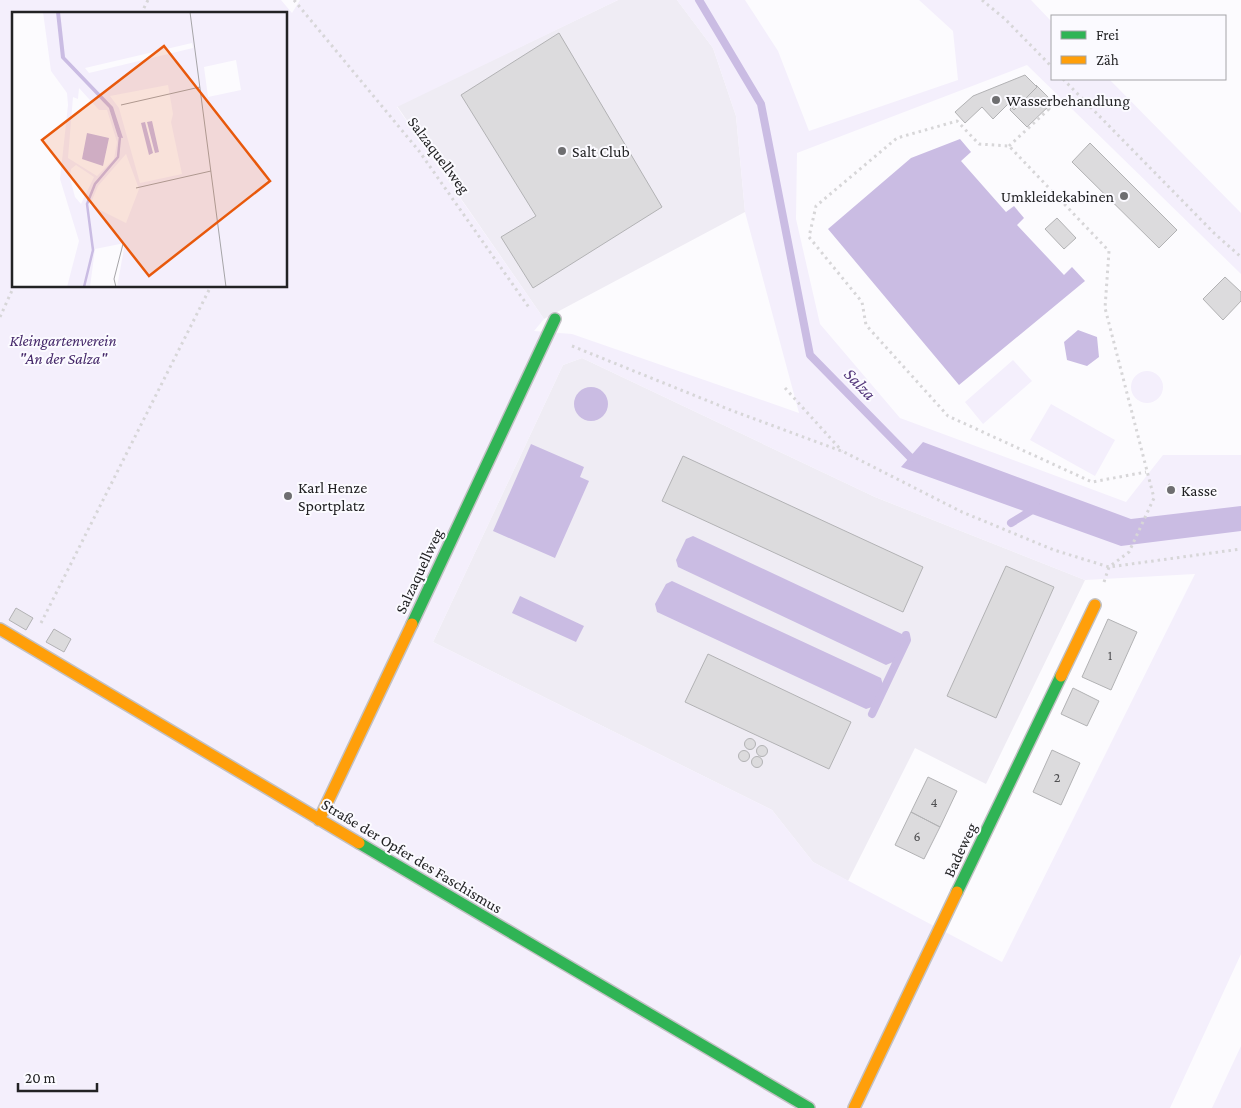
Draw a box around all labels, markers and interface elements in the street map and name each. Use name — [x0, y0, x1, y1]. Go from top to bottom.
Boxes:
inset map — [12, 12, 288, 288]
legend — [1051, 15, 1226, 80]
text: Frei — [1096, 27, 1119, 43]
text: Zäh — [1096, 52, 1119, 68]
place label: Wasserbehandlung — [1006, 92, 1130, 110]
marker: Wasserbehandlung — [990, 94, 1002, 106]
street label: Salzaquellweg — [404, 113, 474, 198]
place label: Salt Club — [572, 143, 630, 160]
marker: Salt Club — [556, 145, 568, 157]
place label: Umkleidekabinen — [1001, 188, 1114, 205]
marker: Umkleidekabinen — [1118, 190, 1130, 202]
park label: Kleingartenverein "An der Salza" — [9, 332, 117, 367]
water label: Salza — [840, 364, 880, 404]
place label: Karl Henze Sportplatz — [298, 479, 367, 515]
place label: Kasse — [1181, 482, 1217, 499]
marker: Kasse — [1165, 484, 1177, 496]
marker: Karl Henze Sportplatz — [282, 490, 294, 502]
street label: Salzaquellweg — [392, 526, 447, 617]
house number: 1 — [1108, 647, 1113, 663]
house number: 2 — [1054, 769, 1061, 785]
house number: 4 — [930, 794, 938, 810]
street label: Straße der Opfer des Faschismus — [318, 795, 505, 918]
street label: Badeweg — [940, 820, 981, 880]
house number: 6 — [913, 828, 921, 844]
scale bar — [18, 1060, 96, 1092]
text: 20 m — [25, 1070, 56, 1086]

